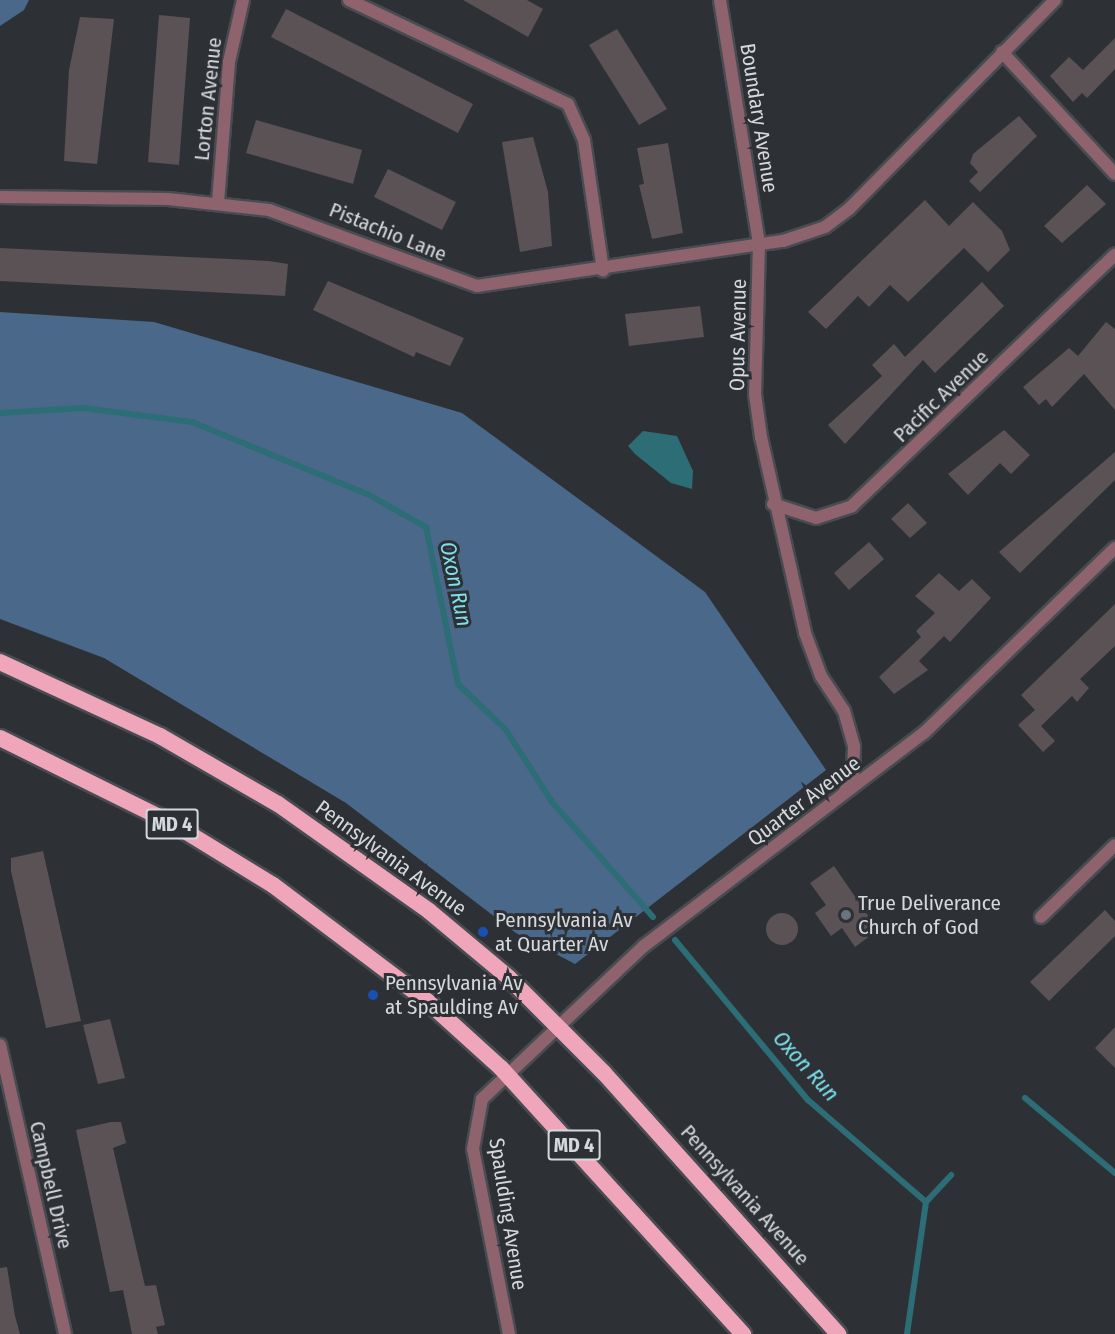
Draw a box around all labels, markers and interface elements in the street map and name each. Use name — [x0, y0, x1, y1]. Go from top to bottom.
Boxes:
street label: Lorton Avenue — [189, 36, 227, 162]
street label: Boundary Avenue — [735, 42, 783, 194]
street label: Pistachio Lane — [326, 197, 450, 267]
street label: Opus Avenue — [724, 279, 752, 391]
street label: Pacific Avenue — [888, 344, 994, 448]
water label: Oxon Run — [434, 539, 478, 629]
street label: Quarter Avenue — [743, 751, 865, 851]
street label: Pennsylvania Avenue — [311, 795, 471, 921]
road number: MD 4 — [145, 807, 199, 841]
place label: True Deliverance Church of God — [858, 890, 1001, 940]
place label: Pennsylvania Av at Quarter Av — [495, 907, 633, 957]
marker: True Deliverance Church of God — [839, 908, 853, 922]
marker: Pennsylvania Av at Quarter Av — [476, 925, 490, 939]
place label: Pennsylvania Av at Spaulding Av — [385, 970, 523, 1020]
marker: Pennsylvania Av at Spaulding Av — [366, 988, 380, 1002]
water label: Oxon Run — [768, 1025, 844, 1107]
street label: Campbell Drive — [24, 1119, 78, 1251]
street label: Pennsylvania Avenue — [675, 1120, 815, 1270]
road number: MD 4 — [547, 1128, 601, 1162]
street label: Spaulding Avenue — [484, 1136, 532, 1292]

